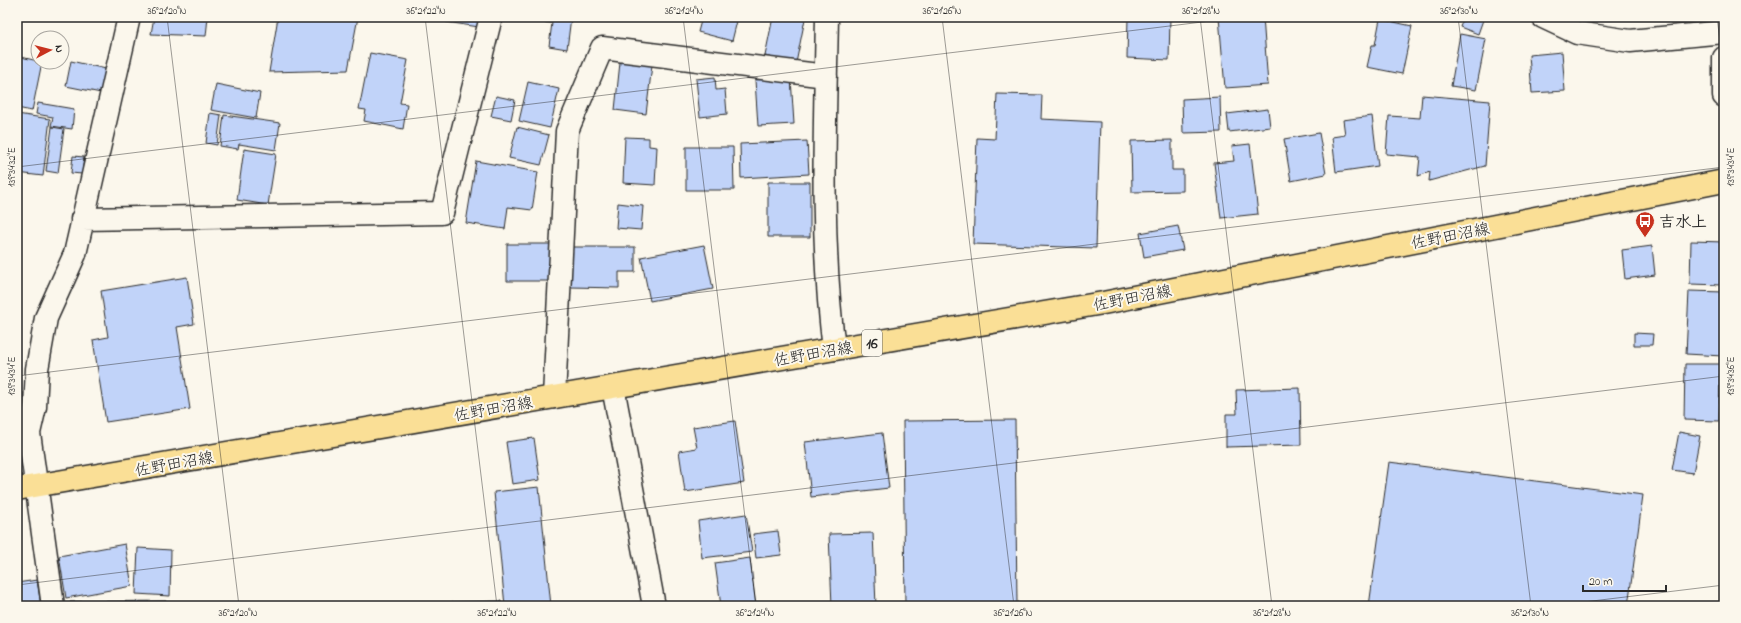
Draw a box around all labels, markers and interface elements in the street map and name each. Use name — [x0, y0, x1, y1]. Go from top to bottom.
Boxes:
text: 36°21'20"N — [148, 4, 187, 19]
text: 36°21'22"N — [406, 4, 446, 19]
text: 36°21'24"N — [665, 4, 704, 19]
text: 36°21'26"N — [923, 4, 962, 19]
text: 36°21'28"N — [1182, 4, 1220, 19]
text: 36°21'30"N — [1440, 4, 1478, 19]
north arrow — [30, 30, 70, 70]
text: N — [51, 44, 67, 54]
text: 139°34'32"E — [5, 147, 20, 187]
text: 139°34'34"E — [1724, 148, 1739, 186]
bus stop icon: 吉水上 — [1634, 210, 1656, 238]
place label: 吉水上 — [1659, 211, 1707, 235]
street label: 佐野田沼線 — [1409, 218, 1492, 256]
street label: 佐野田沼線 — [1091, 280, 1174, 318]
road number: 16 — [862, 330, 882, 356]
street label: 佐野田沼線 — [772, 336, 855, 374]
text: 139°34'36"E — [1724, 356, 1739, 396]
text: 139°34'34"E — [5, 357, 20, 395]
street label: 佐野田沼線 — [452, 391, 535, 429]
street label: 佐野田沼線 — [133, 446, 216, 484]
scale bar — [1583, 567, 1666, 593]
text: 20 m — [1589, 573, 1612, 591]
text: 36°21'20"N — [219, 606, 258, 621]
text: 36°21'22"N — [477, 606, 517, 621]
text: 36°21'24"N — [736, 606, 775, 621]
text: 36°21'26"N — [994, 606, 1033, 621]
text: 36°21'28"N — [1253, 606, 1291, 621]
text: 36°21'30"N — [1511, 606, 1549, 621]

